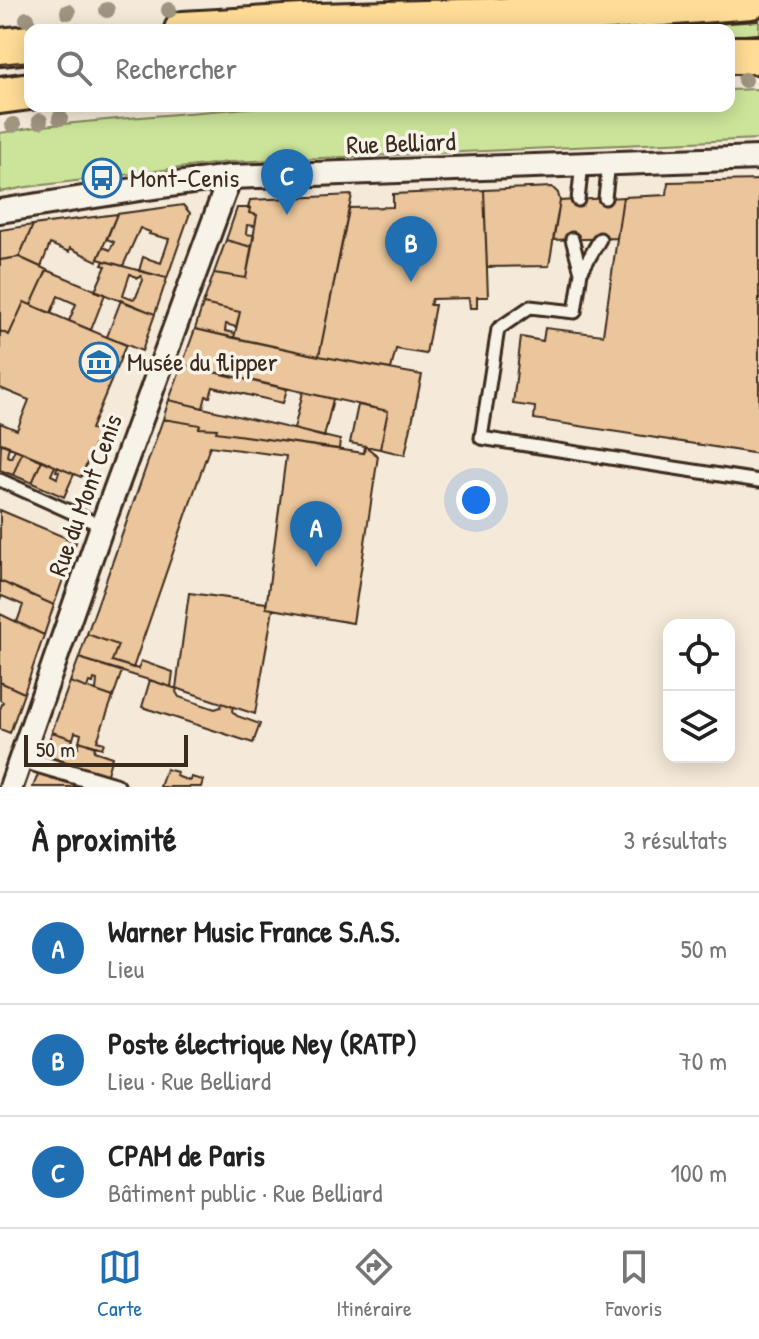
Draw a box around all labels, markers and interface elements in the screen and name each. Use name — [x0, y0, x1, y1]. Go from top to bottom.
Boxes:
search box — [24, 24, 735, 112]
icon: search — [52, 46, 96, 90]
text: Rechercher — [116, 48, 237, 88]
street label: Rue Belliard — [346, 123, 456, 162]
pin: C — [261, 149, 313, 215]
bus stop icon: Mont-Cenis — [81, 157, 123, 199]
place label: Mont-Cenis — [130, 160, 239, 195]
pin: B — [385, 216, 437, 282]
museum icon: Musée du flipper — [78, 341, 120, 383]
place label: Musée du flipper — [127, 344, 278, 379]
street label: Rue du Mont Cenis — [39, 409, 130, 581]
your location — [456, 480, 496, 520]
pin: A — [290, 501, 342, 567]
map controls — [663, 619, 735, 763]
button: locate — [663, 619, 735, 691]
button: layers — [663, 691, 735, 763]
scale bar — [24, 731, 188, 767]
text: 50 m — [36, 734, 75, 764]
text: À proximité — [32, 816, 177, 862]
text: 3 résultats — [624, 822, 727, 857]
text: Warner Music France S.A.S. — [108, 911, 400, 951]
text: A — [52, 931, 64, 966]
text: 50 m — [681, 931, 727, 966]
text: Lieu — [108, 951, 144, 986]
text: Poste électrique Ney (RATP) — [108, 1023, 417, 1063]
text: B — [51, 1043, 65, 1078]
text: 70 m — [679, 1043, 727, 1078]
text: Lieu · Rue Belliard — [108, 1063, 271, 1098]
text: CPAM de Paris — [108, 1135, 265, 1175]
text: C — [51, 1155, 65, 1190]
text: 100 m — [671, 1155, 727, 1190]
text: Bâtiment public · Rue Belliard — [108, 1175, 383, 1210]
tab: Carte — [97, 1245, 142, 1323]
tab: Itinéraire — [336, 1245, 412, 1323]
tab: Favoris — [606, 1245, 662, 1323]

